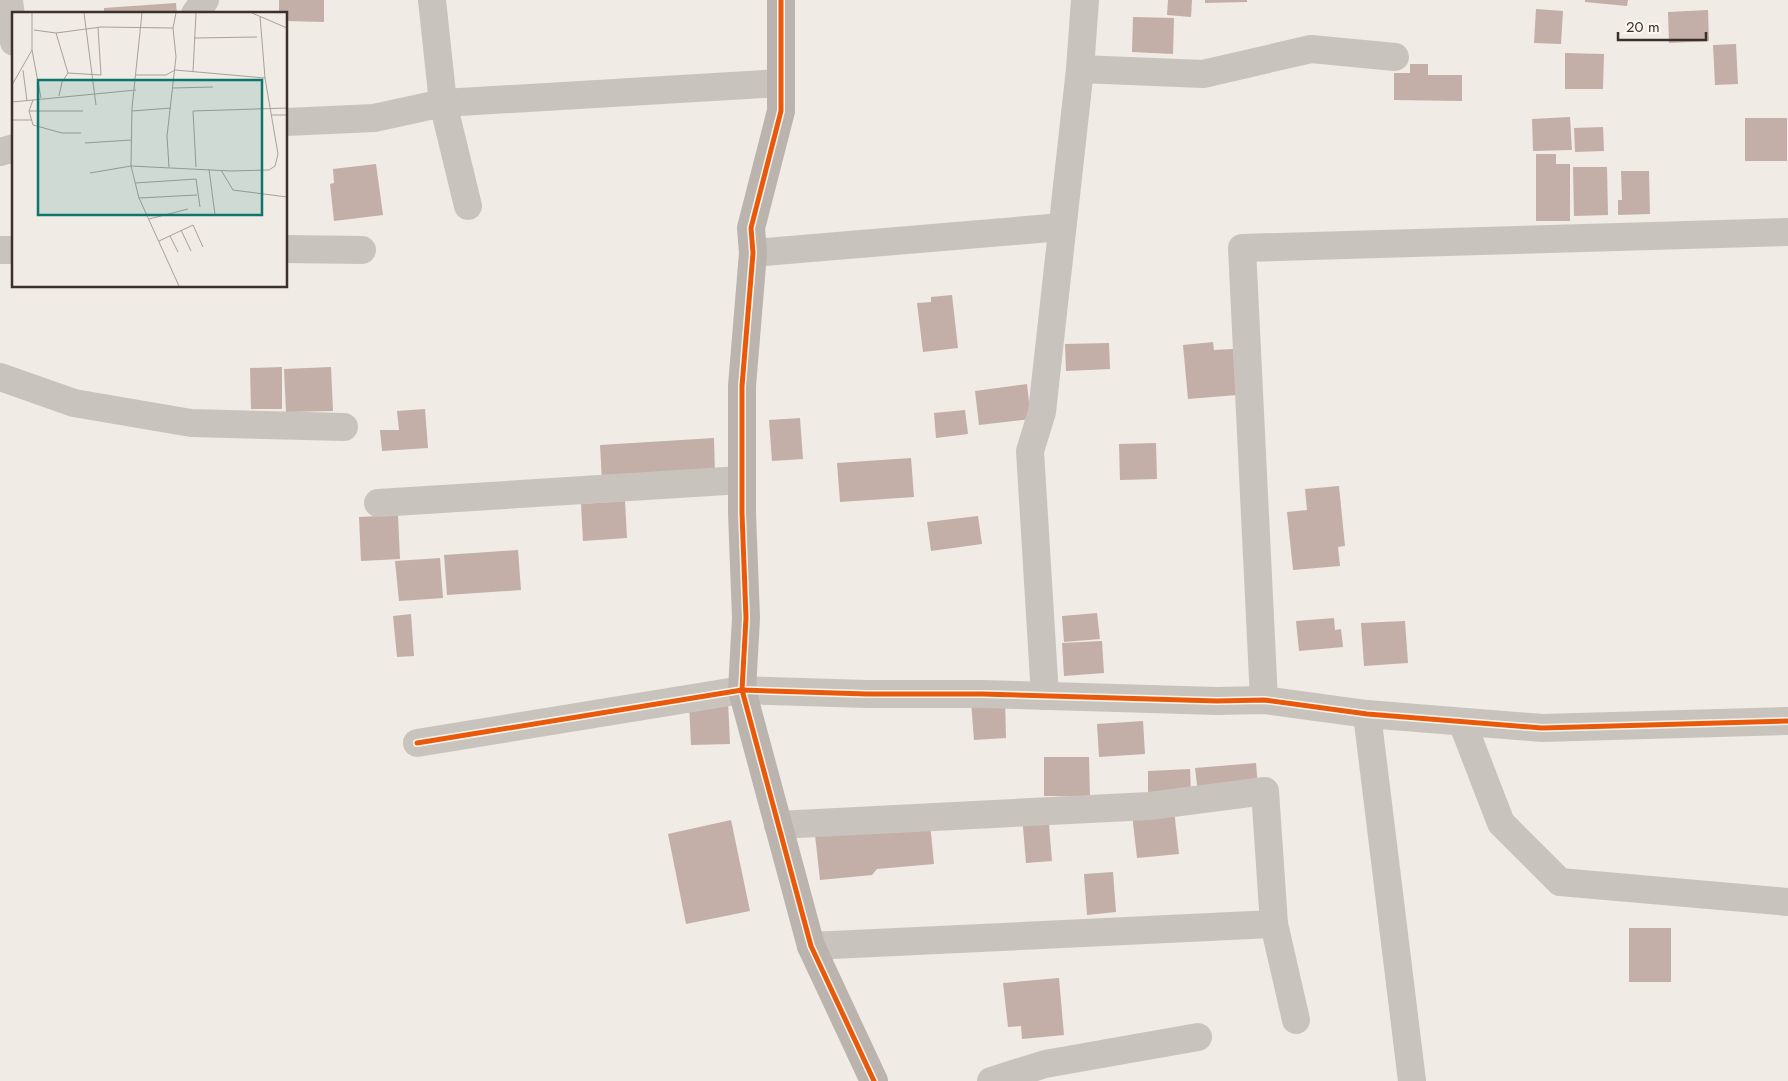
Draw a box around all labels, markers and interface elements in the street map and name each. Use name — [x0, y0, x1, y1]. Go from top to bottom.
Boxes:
scale bar — [1618, 10, 1706, 42]
inset map — [12, 12, 288, 288]
text: 20 m — [1626, 16, 1660, 38]

